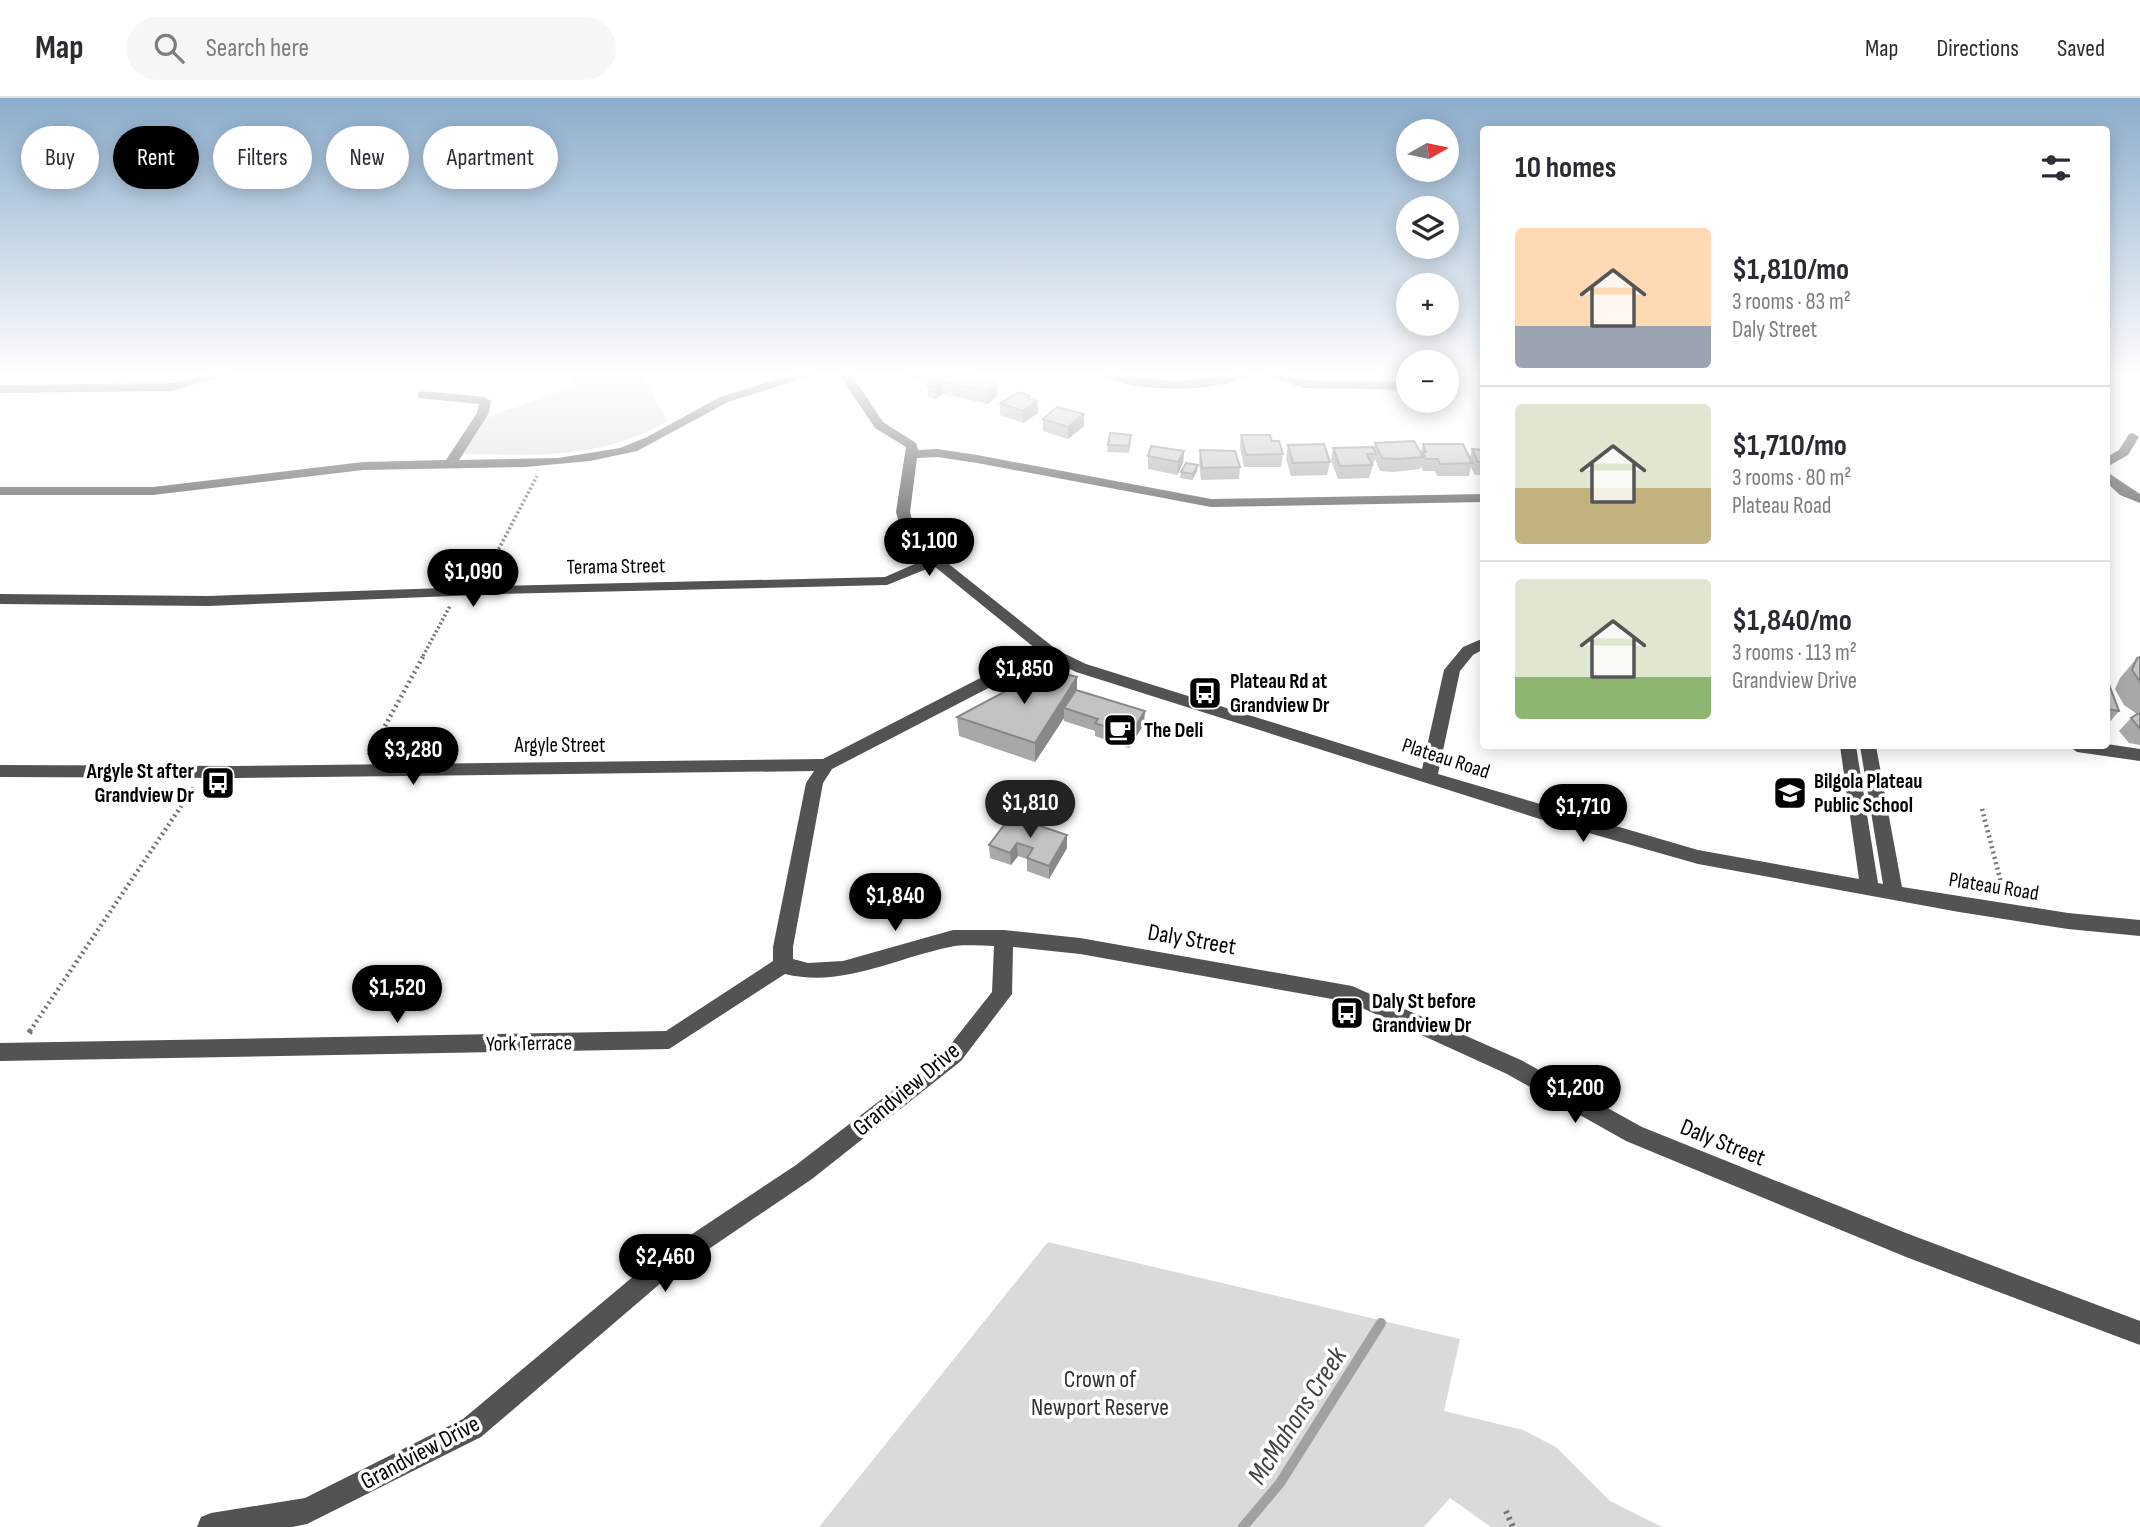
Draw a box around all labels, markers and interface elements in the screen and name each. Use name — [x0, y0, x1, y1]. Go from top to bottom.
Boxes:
search box — [126, 17, 616, 80]
text: Map — [35, 28, 84, 68]
icon: search — [150, 29, 188, 67]
text: Search here — [206, 33, 309, 64]
text: Map — [1865, 34, 1898, 63]
text: Directions — [1936, 34, 2019, 63]
text: Saved — [2057, 34, 2105, 63]
north arrow — [1396, 119, 1460, 182]
map controls — [1396, 119, 1459, 413]
chip: Buy — [21, 126, 99, 189]
chip: Rent — [113, 126, 199, 189]
chip: Filters — [213, 126, 312, 189]
chip: New — [326, 126, 409, 189]
chip: Apartment — [423, 126, 558, 189]
icon: filters — [2037, 149, 2075, 187]
text: 10 homes — [1515, 150, 1616, 186]
button: layers — [1396, 196, 1459, 259]
text: $1,810/mo — [1732, 252, 1849, 288]
icon: home — [1571, 256, 1655, 340]
button: + — [1396, 273, 1459, 336]
text: 3 rooms · 83 m² — [1732, 288, 1851, 316]
text: Daly Street — [1732, 316, 1817, 344]
button: − — [1396, 350, 1459, 413]
text: $1,710/mo — [1732, 428, 1847, 464]
icon: home — [1571, 432, 1655, 516]
text: 3 rooms · 80 m² — [1732, 464, 1851, 492]
text: Plateau Road — [1732, 492, 1831, 520]
pin: $1,100 — [872, 518, 986, 578]
text: $1,100 — [900, 527, 958, 555]
pin: $1,090 — [416, 550, 530, 609]
street label: Terama Street — [567, 553, 666, 580]
text: $1,090 — [443, 558, 503, 586]
text: $1,840/mo — [1732, 603, 1852, 639]
icon: home — [1571, 607, 1655, 691]
text: 3 rooms · 113 m² — [1732, 639, 1857, 667]
pin: $1,850 — [967, 646, 1081, 706]
text: $1,850 — [995, 655, 1053, 683]
text: Grandview Drive — [1732, 667, 1857, 695]
place label: Plateau Rd at Grandview Dr — [1230, 669, 1330, 718]
bus stop icon: Plateau Rd at Grandview Dr — [1186, 674, 1224, 712]
cafe icon: The Deli — [1101, 711, 1139, 749]
place label: The Deli — [1144, 718, 1203, 743]
pin: $3,280 — [356, 728, 470, 787]
street label: Argyle Street — [514, 733, 606, 758]
street label: Plateau Road — [1399, 733, 1493, 784]
text: $3,280 — [383, 736, 443, 764]
place label: Argyle St after Grandview Dr — [86, 759, 195, 808]
bus stop icon: Argyle St after Grandview Dr — [199, 764, 237, 802]
place label: Bilgola Plateau Public School — [1814, 769, 1922, 818]
school or university icon: Bilgola Plateau Public School — [1771, 774, 1809, 812]
pin: $1,810 — [973, 780, 1087, 840]
pin: $1,710 — [1526, 784, 1640, 844]
text: $1,810 — [1001, 789, 1059, 817]
text: $1,710 — [1555, 793, 1611, 821]
street label: Plateau Road — [1947, 867, 2041, 906]
pin: $1,840 — [838, 874, 952, 933]
text: $1,840 — [865, 882, 925, 910]
street label: Daly Street — [1146, 917, 1238, 962]
pin: $1,520 — [340, 965, 454, 1025]
text: $1,520 — [368, 974, 426, 1002]
place label: Daly St before Grandview Dr — [1372, 989, 1476, 1038]
bus stop icon: Daly St before Grandview Dr — [1328, 994, 1366, 1032]
street label: York Terrace — [486, 1030, 572, 1057]
street label: Grandview Drive — [847, 1036, 966, 1142]
pin: $1,200 — [1518, 1066, 1632, 1125]
text: $1,200 — [1546, 1074, 1604, 1102]
street label: Daly Street — [1676, 1112, 1770, 1173]
pin: $2,460 — [608, 1234, 722, 1294]
text: $2,460 — [635, 1243, 695, 1271]
water label: McMahons Creek — [1241, 1340, 1355, 1491]
park label: Crown of Newport Reserve — [1031, 1365, 1169, 1422]
street label: Grandview Drive — [356, 1409, 485, 1496]

